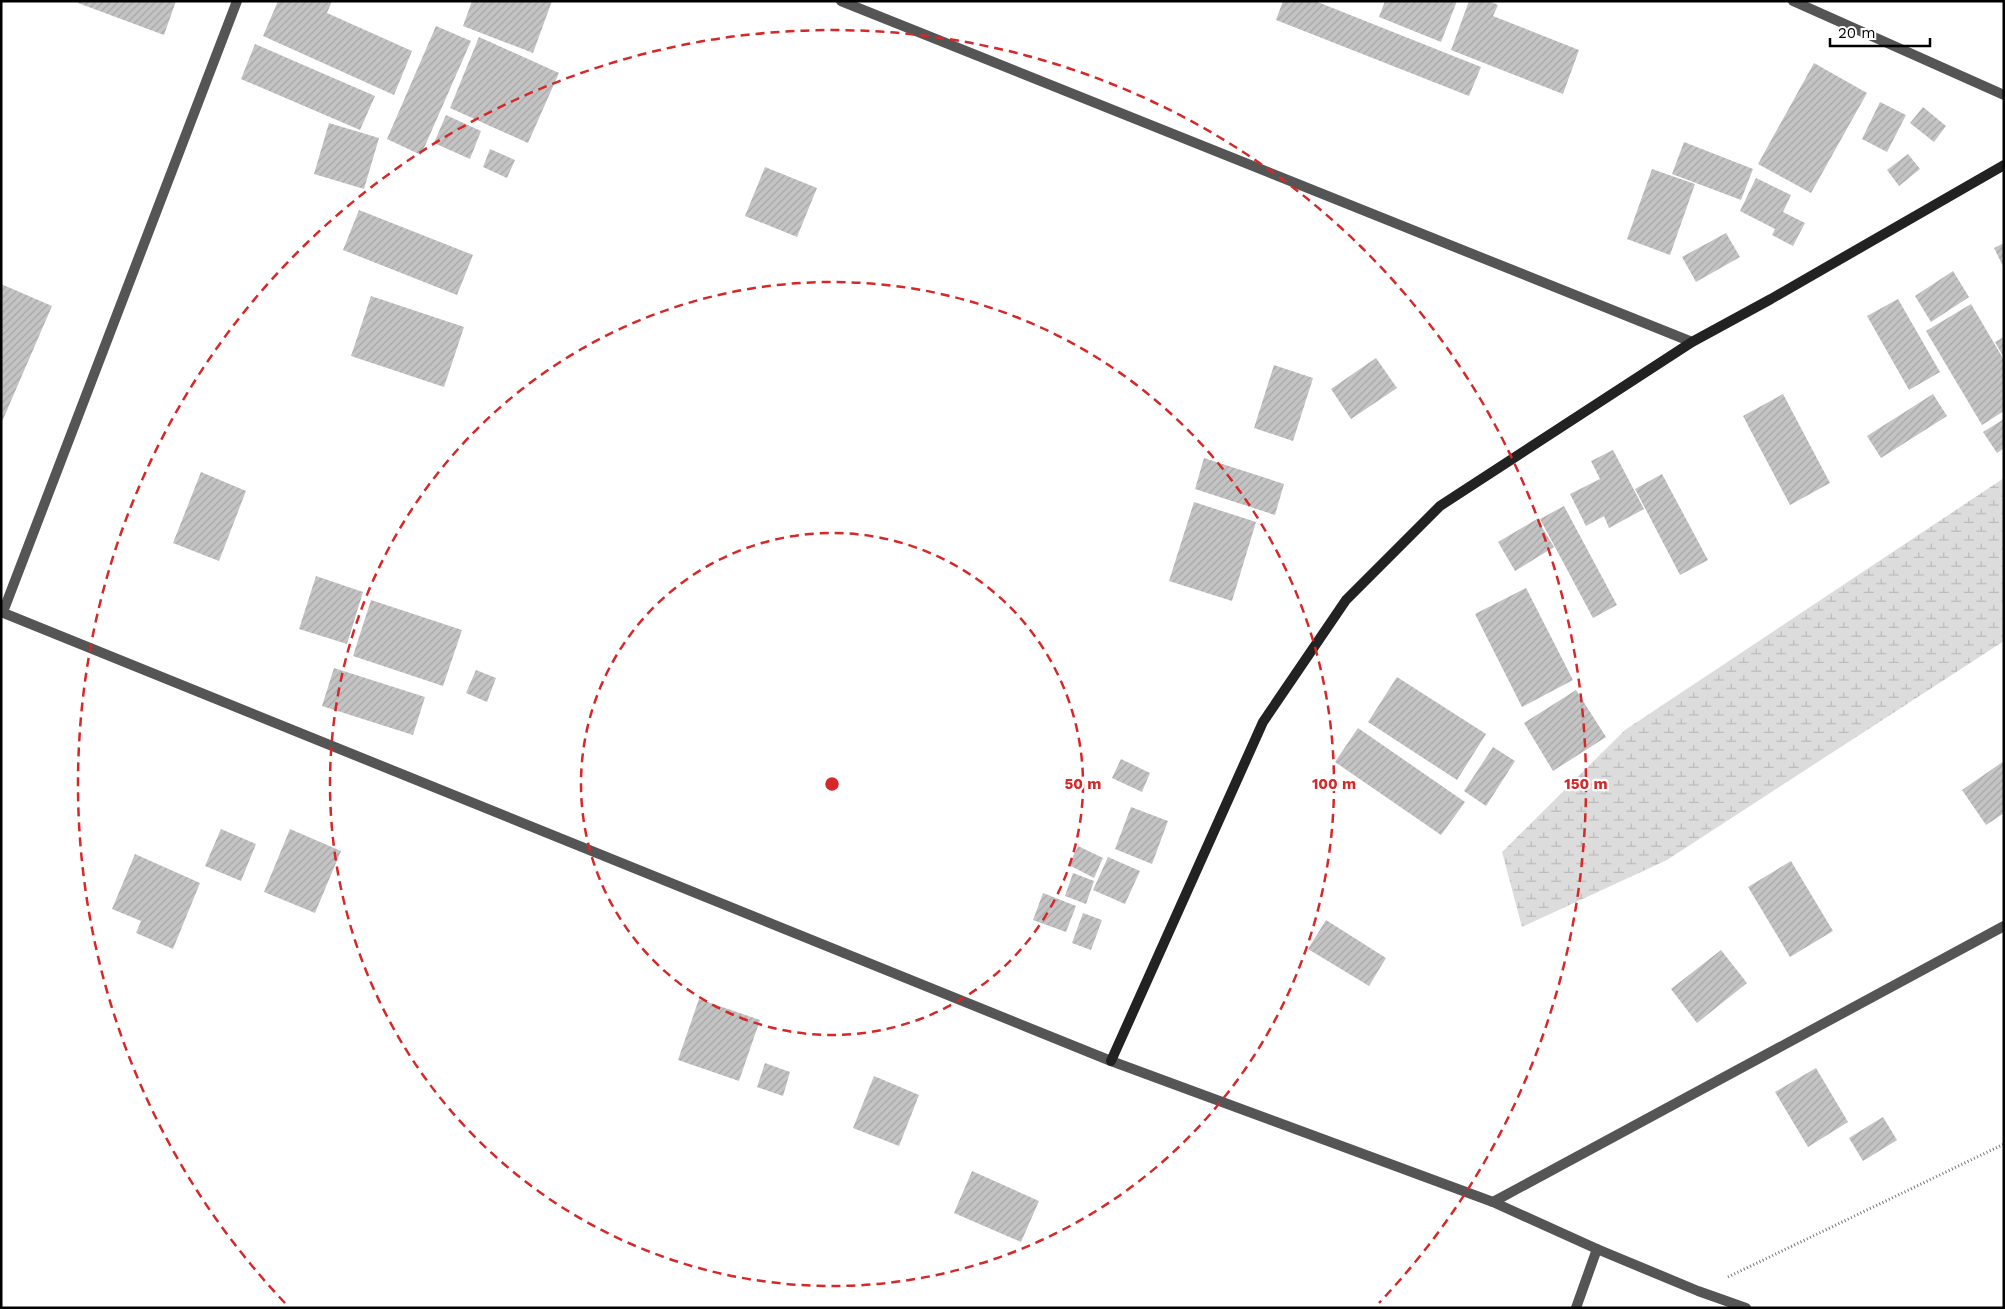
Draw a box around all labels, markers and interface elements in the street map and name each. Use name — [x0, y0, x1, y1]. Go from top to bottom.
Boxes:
scale bar — [1830, 15, 1930, 47]
text: 20 m — [1838, 24, 1876, 42]
centre of rings — [823, 775, 841, 793]
text: 50 m — [1065, 775, 1101, 793]
text: 100 m — [1312, 775, 1356, 793]
text: 150 m — [1564, 775, 1608, 793]

